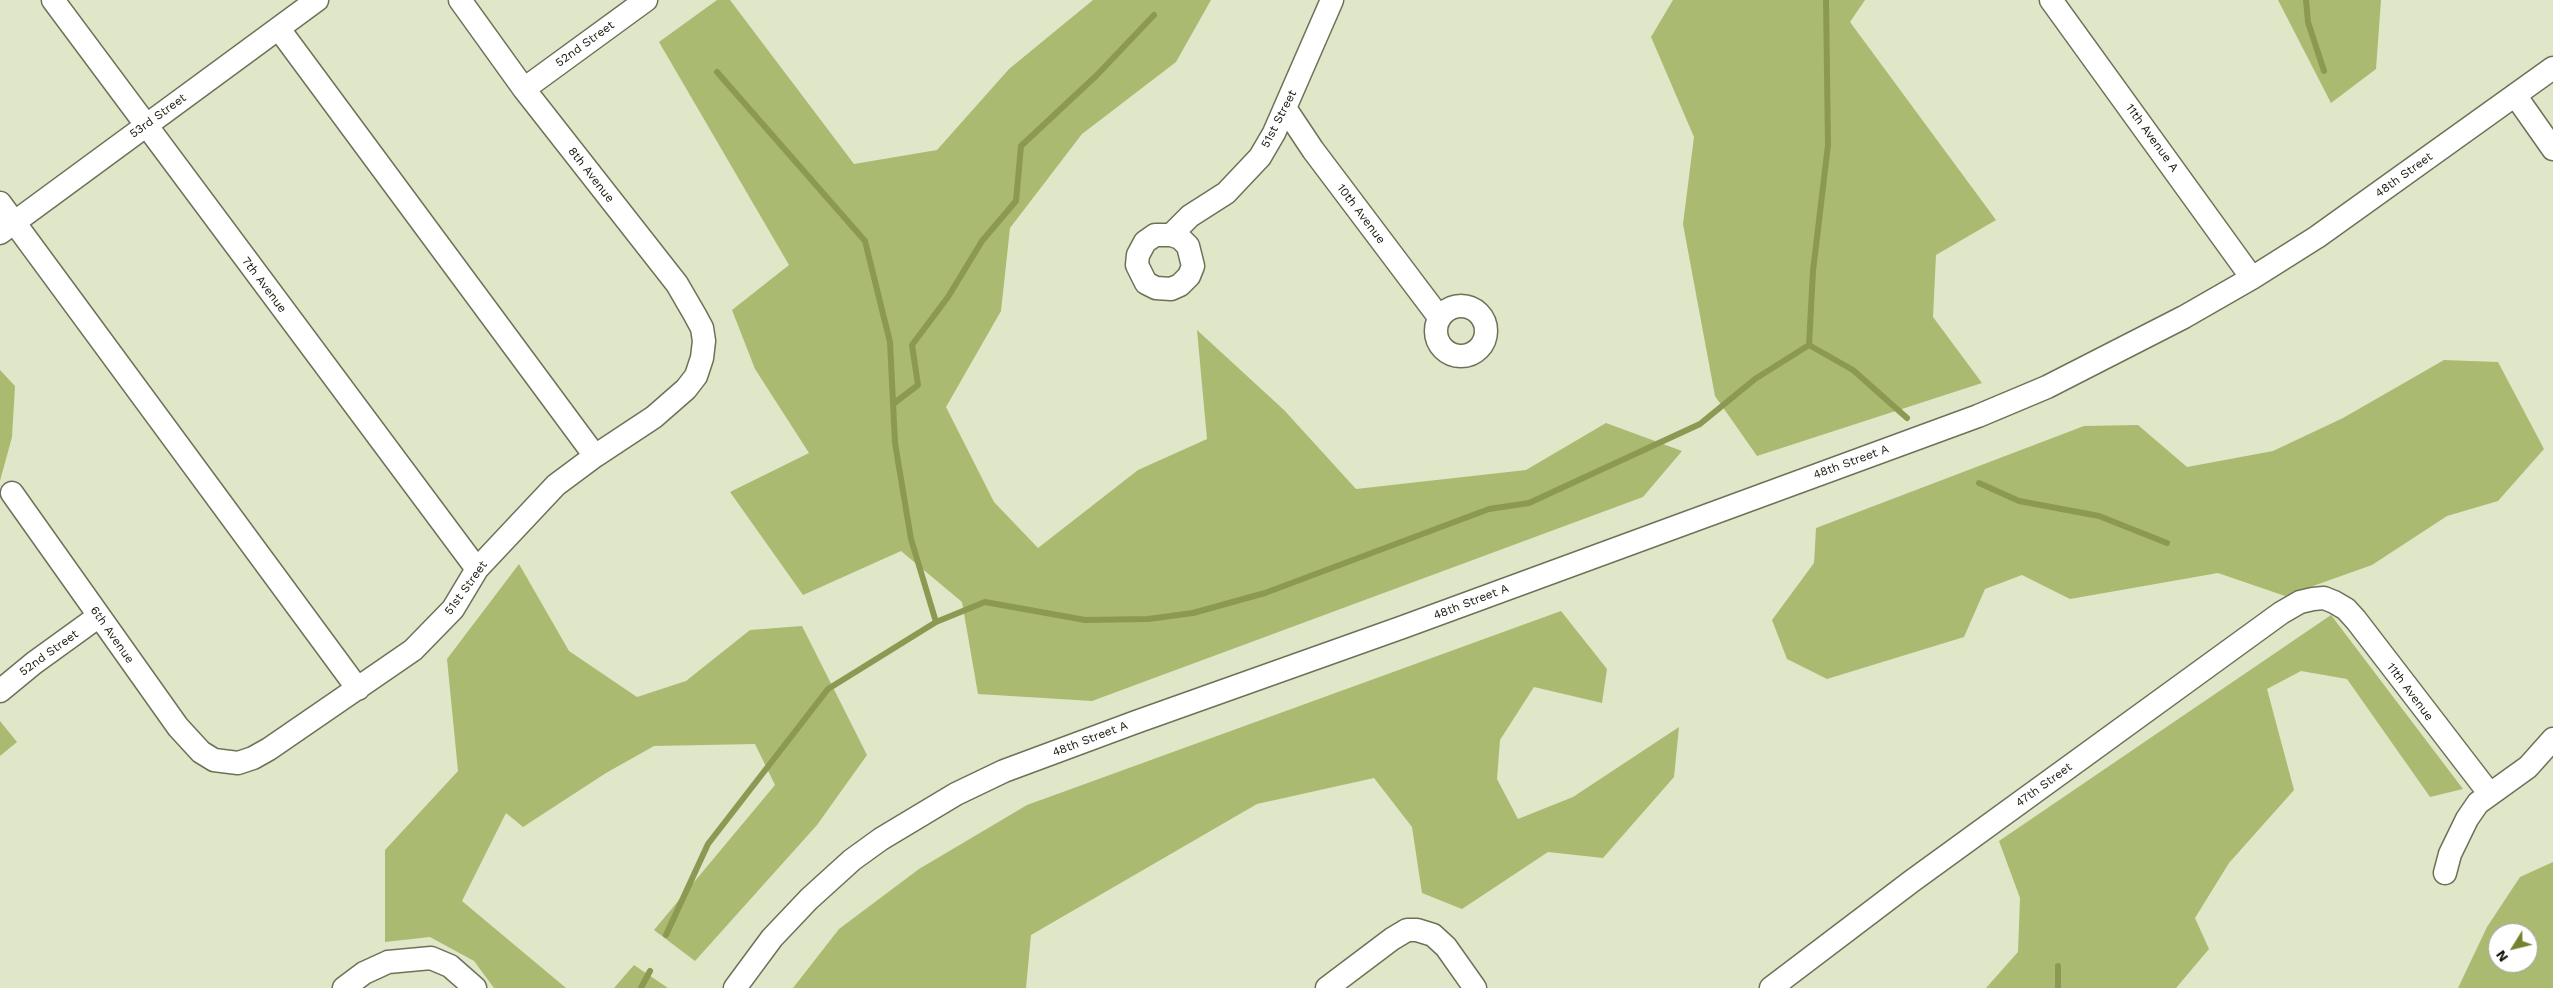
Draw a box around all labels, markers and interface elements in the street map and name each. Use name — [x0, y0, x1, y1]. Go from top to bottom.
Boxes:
street label: 52nd Street — [553, 18, 617, 70]
street label: 51st Street — [1258, 88, 1300, 150]
street label: 53rd Street — [127, 91, 189, 141]
street label: 11th Avenue A — [2123, 101, 2181, 175]
street label: 8th Avenue — [565, 144, 617, 206]
street label: 48th Street — [2373, 149, 2435, 201]
street label: 10th Avenue — [1334, 181, 1388, 247]
street label: 7th Avenue — [238, 254, 290, 316]
street label: 48th Street A — [1811, 442, 1891, 482]
street label: 51st Street — [442, 558, 490, 618]
street label: 48th Street A — [1431, 581, 1511, 623]
street label: 6th Avenue — [87, 604, 137, 666]
street label: 52nd Street — [17, 627, 81, 679]
street label: 11th Avenue — [2384, 660, 2436, 724]
street label: 48th Street A — [1050, 718, 1130, 760]
street label: 47th Street — [2013, 760, 2075, 810]
north arrow — [2488, 923, 2538, 973]
text: N — [2492, 947, 2511, 965]

